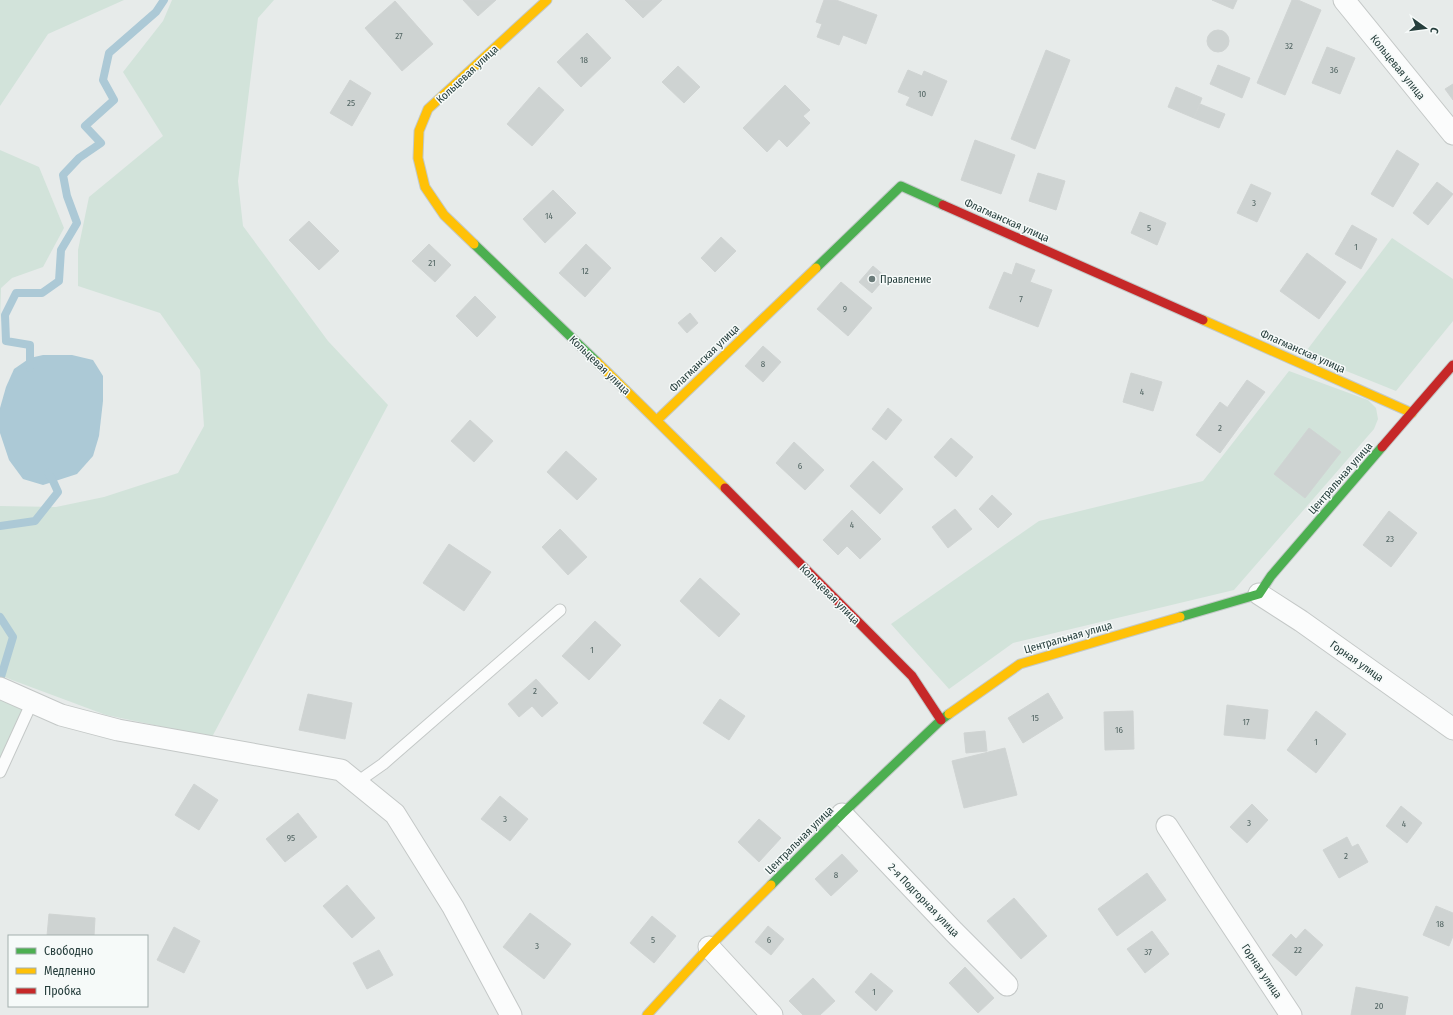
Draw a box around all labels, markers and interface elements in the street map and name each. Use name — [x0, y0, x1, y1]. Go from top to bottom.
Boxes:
north arrow — [1405, 8, 1445, 48]
text: С — [1427, 26, 1441, 35]
house number: 27 — [395, 31, 403, 41]
street label: Кольцевая улица — [1367, 32, 1428, 102]
house number: 32 — [1285, 41, 1293, 51]
street label: Кольцевая улица — [434, 42, 501, 106]
house number: 18 — [580, 55, 589, 65]
house number: 36 — [1330, 65, 1339, 75]
house number: 10 — [918, 89, 926, 99]
house number: 25 — [347, 98, 355, 108]
street label: Флагманская улица — [962, 196, 1051, 245]
house number: 3 — [1252, 198, 1256, 208]
house number: 14 — [545, 211, 554, 221]
house number: 5 — [1147, 223, 1151, 233]
house number: 1 — [1354, 242, 1358, 252]
house number: 21 — [428, 258, 436, 268]
house number: 12 — [581, 266, 589, 276]
place label: Правление — [880, 273, 932, 286]
marker: Правление — [867, 274, 877, 284]
house number: 7 — [1019, 294, 1023, 304]
house number: 9 — [843, 304, 847, 314]
street label: Флагманская улица — [667, 322, 742, 395]
street label: Флагманская улица — [1258, 327, 1347, 376]
street label: Кольцевая улица — [566, 333, 633, 398]
house number: 8 — [761, 359, 766, 369]
house number: 4 — [1140, 387, 1145, 397]
house number: 2 — [1218, 423, 1222, 433]
street label: Центральная улица — [1306, 440, 1375, 517]
house number: 6 — [798, 461, 803, 471]
house number: 4 — [850, 520, 855, 530]
house number: 23 — [1386, 534, 1394, 544]
street label: Кольцевая улица — [797, 562, 862, 627]
street label: Центральная улица — [1023, 619, 1114, 656]
street label: Горная улица — [1327, 638, 1386, 685]
house number: 1 — [590, 645, 594, 655]
house number: 2 — [533, 686, 537, 696]
house number: 15 — [1031, 713, 1039, 723]
house number: 17 — [1242, 717, 1250, 727]
house number: 16 — [1115, 725, 1124, 735]
house number: 1 — [1314, 737, 1318, 747]
street label: Центральная улица — [763, 804, 836, 877]
house number: 3 — [503, 814, 507, 824]
house number: 3 — [1247, 818, 1251, 828]
house number: 4 — [1402, 819, 1407, 829]
house number: 95 — [287, 833, 295, 843]
house number: 2 — [1344, 851, 1348, 861]
street label: 2-я Подгорная улица — [885, 861, 962, 940]
house number: 8 — [834, 870, 839, 880]
house number: 18 — [1436, 919, 1445, 929]
legend — [8, 935, 148, 1007]
house number: 5 — [651, 935, 655, 945]
house number: 6 — [767, 935, 772, 945]
house number: 3 — [535, 941, 539, 951]
street label: Горная улица — [1239, 942, 1284, 1001]
text: Свободно — [44, 944, 93, 958]
house number: 22 — [1294, 945, 1302, 955]
house number: 37 — [1144, 947, 1152, 957]
text: Медленно — [44, 964, 96, 978]
text: Пробка — [44, 984, 82, 998]
house number: 1 — [872, 987, 876, 997]
house number: 20 — [1375, 1001, 1384, 1011]

